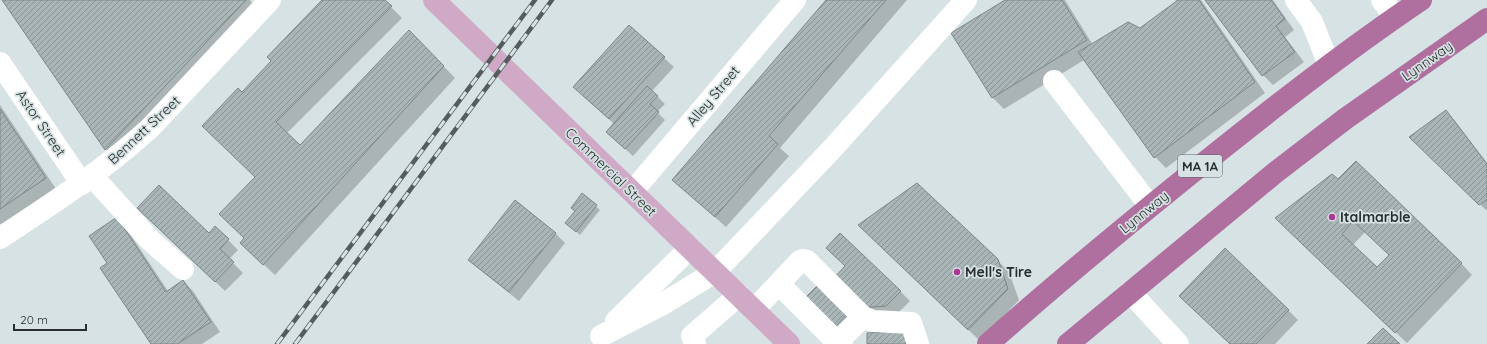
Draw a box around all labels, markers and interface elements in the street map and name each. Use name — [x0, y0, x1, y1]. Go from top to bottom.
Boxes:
street label: Lynnway — [1398, 37, 1456, 85]
street label: Alley Street — [683, 62, 744, 130]
street label: Astor Street — [12, 86, 70, 160]
street label: Bennett Street — [104, 92, 184, 168]
street label: Commercial Street — [562, 124, 661, 220]
road number: MA 1A — [1178, 155, 1222, 177]
street label: Lynnway — [1116, 187, 1172, 237]
place label: Italmarble — [1340, 208, 1411, 226]
marker: Italmarble — [1327, 212, 1337, 222]
place label: Mell's Tire — [965, 263, 1032, 281]
marker: Mell's Tire — [952, 267, 962, 277]
scale bar — [14, 306, 86, 332]
text: 20 m — [20, 312, 48, 327]

